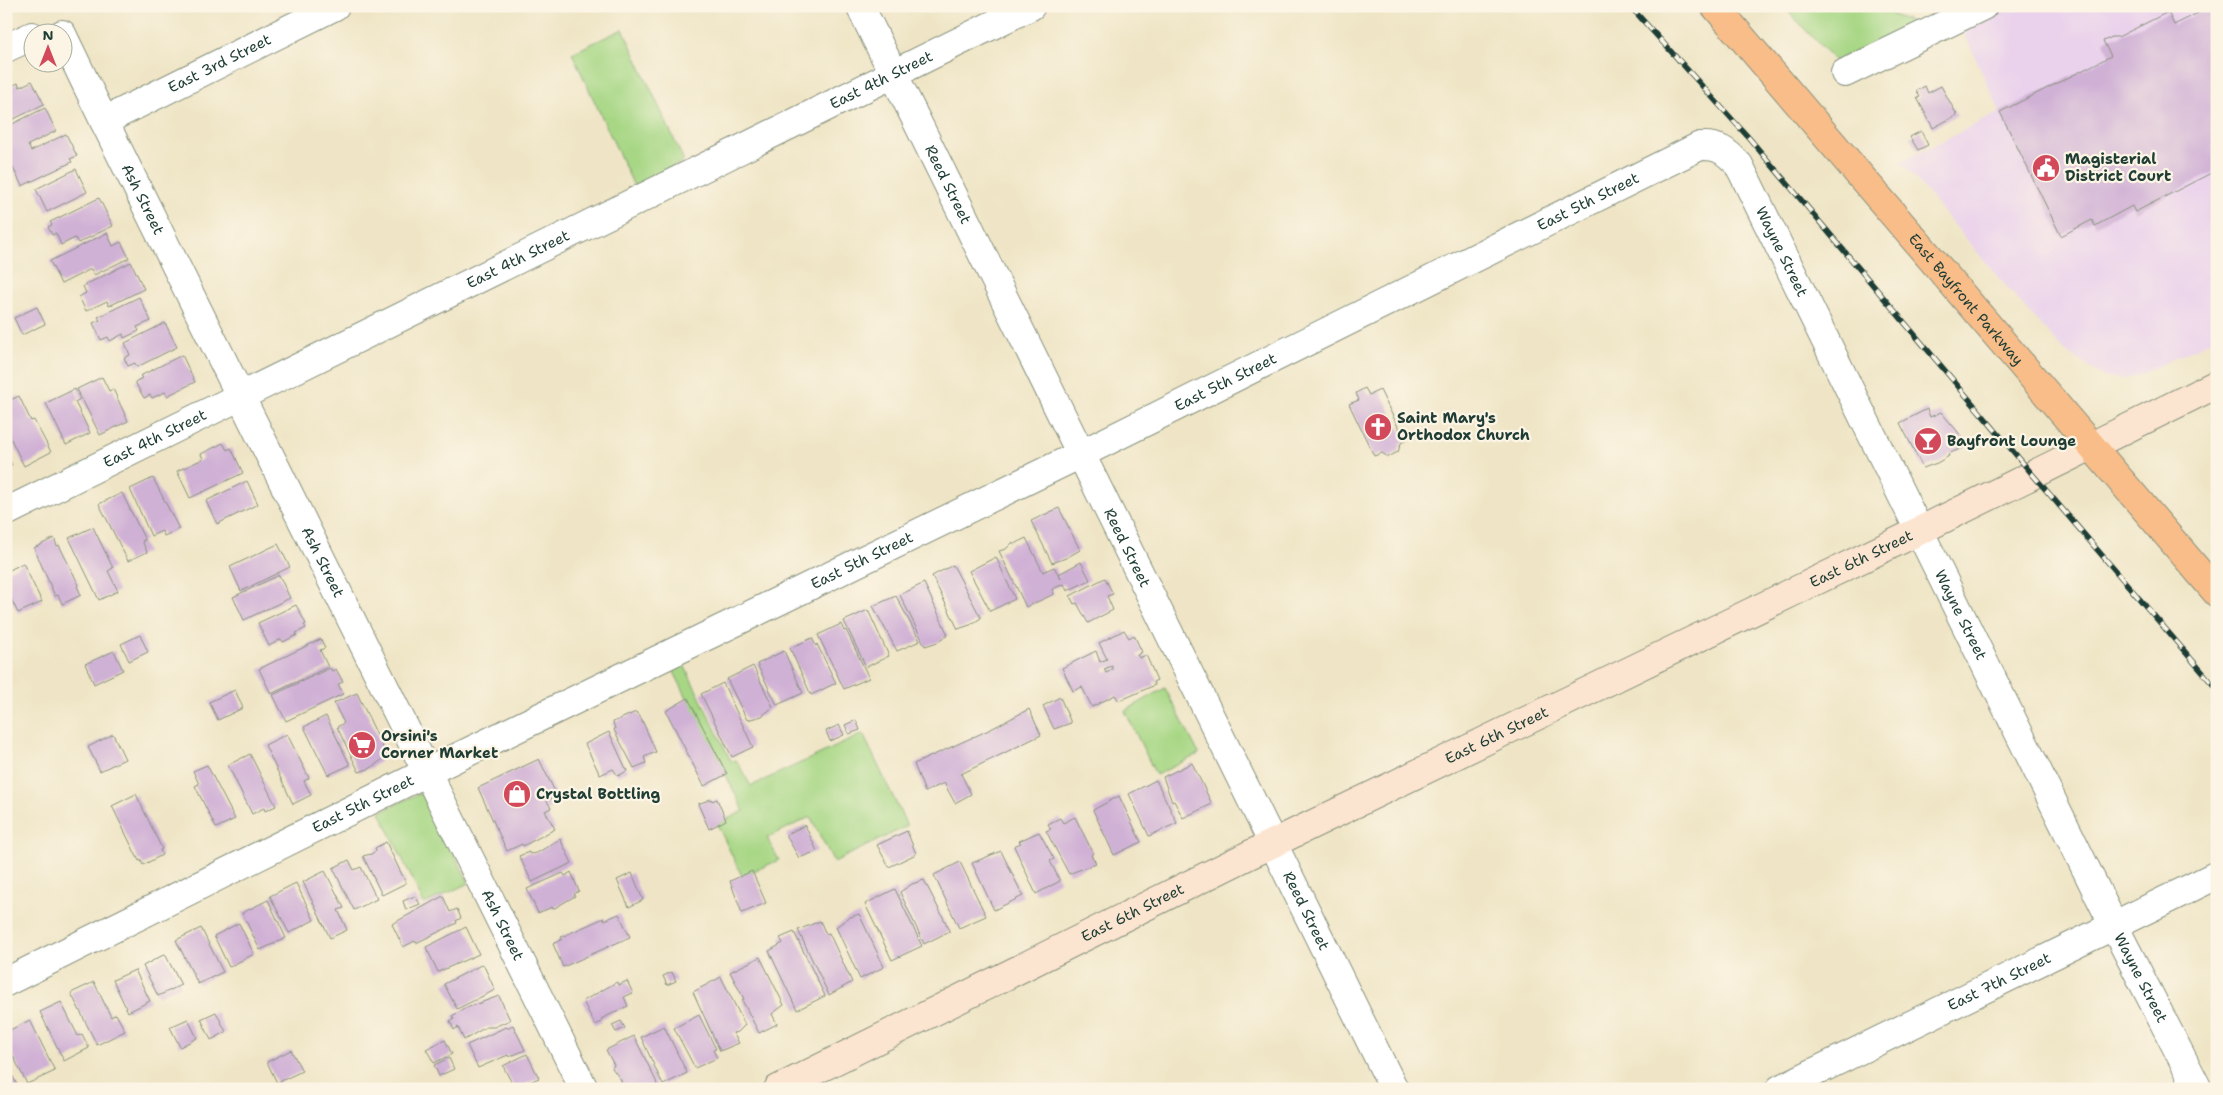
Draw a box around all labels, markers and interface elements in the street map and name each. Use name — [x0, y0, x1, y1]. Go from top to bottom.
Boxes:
north arrow — [22, 22, 72, 72]
text: N — [42, 26, 54, 44]
street label: East 3rd Street — [165, 29, 274, 98]
street label: East 4th Street — [826, 46, 936, 114]
street label: Reed Street — [920, 142, 976, 227]
place label: Magisterial District Court — [2065, 149, 2171, 186]
public building icon: Magisterial District Court — [2031, 153, 2061, 183]
street label: Ash Street — [117, 161, 169, 238]
street label: East 5th Street — [1534, 168, 1642, 235]
street label: Wayne Street — [1751, 203, 1812, 300]
street label: East 4th Street — [463, 225, 573, 293]
street label: East Bayfront Parkway — [1904, 229, 2028, 370]
street label: East 5th Street — [1171, 348, 1280, 416]
street label: East 4th Street — [100, 405, 210, 472]
place label: Saint Mary's Orthodox Church — [1397, 408, 1530, 445]
church icon: Saint Mary's Orthodox Church — [1363, 412, 1393, 442]
bar icon: Bayfront Lounge — [1913, 426, 1943, 456]
place label: Bayfront Lounge — [1947, 431, 2076, 451]
street label: Reed Street — [1099, 505, 1155, 590]
street label: Ash Street — [297, 523, 349, 601]
street label: East 6th Street — [1806, 525, 1916, 592]
street label: East 5th Street — [807, 527, 916, 594]
street label: Wayne Street — [1930, 566, 1991, 663]
street label: East 6th Street — [1442, 702, 1552, 769]
place label: Orsini's Corner Market — [381, 726, 498, 763]
supermarket icon: Orsini's Corner Market — [347, 730, 377, 760]
street label: East 5th Street — [309, 770, 417, 838]
shop icon: Crystal Bottling — [502, 779, 532, 809]
place label: Crystal Bottling — [536, 784, 661, 804]
street label: Reed Street — [1278, 868, 1334, 954]
street label: East 6th Street — [1078, 879, 1187, 947]
street label: Ash Street — [477, 886, 529, 964]
street label: Wayne Street — [2109, 929, 2172, 1026]
street label: East 7th Street — [1944, 948, 2054, 1015]

